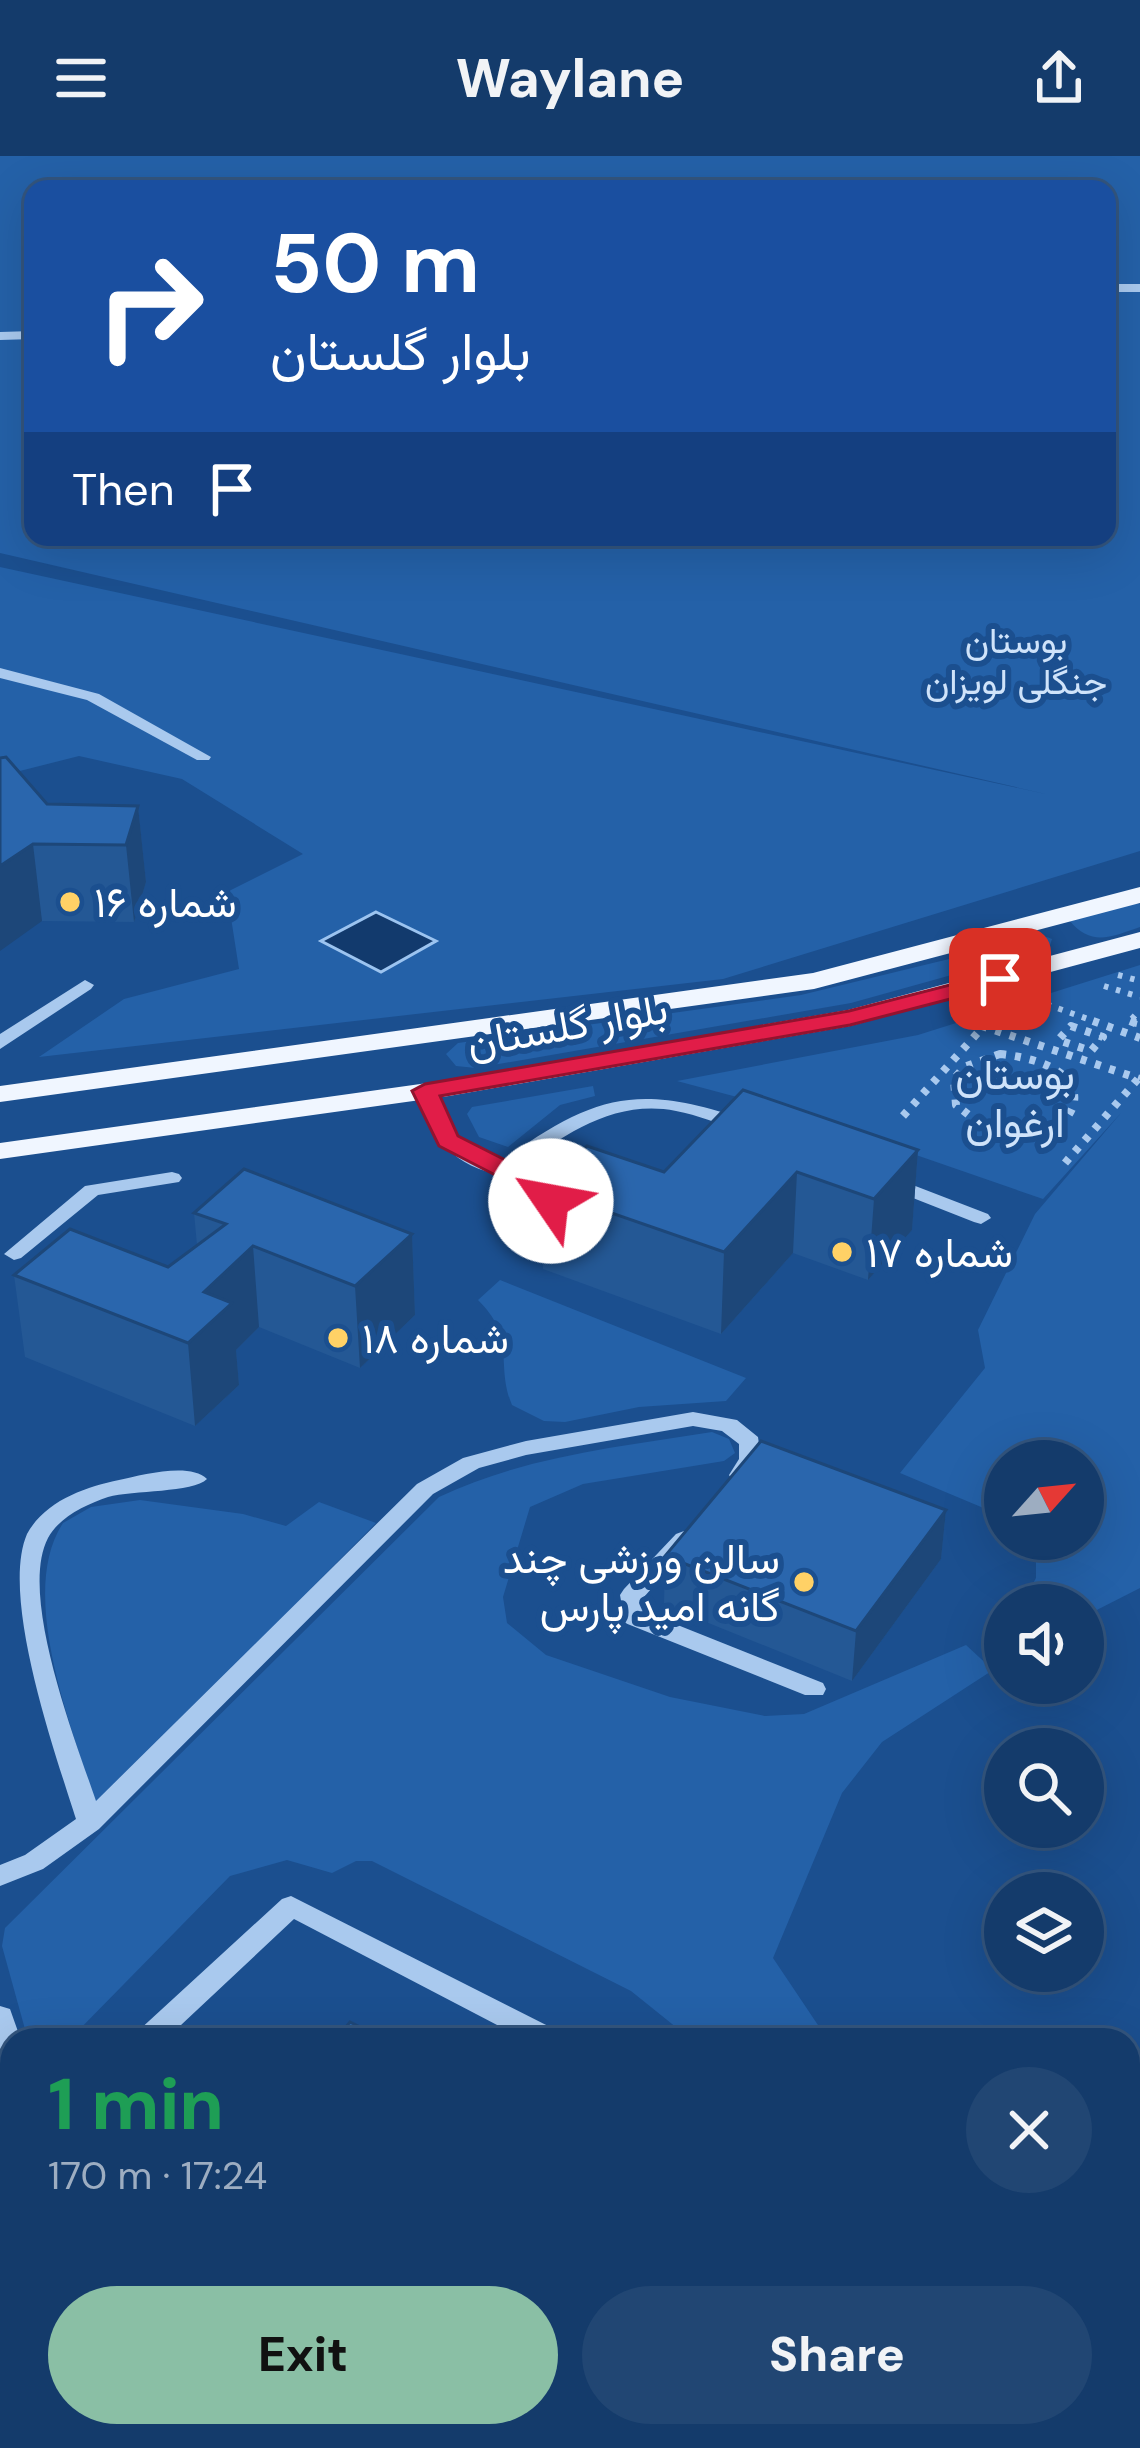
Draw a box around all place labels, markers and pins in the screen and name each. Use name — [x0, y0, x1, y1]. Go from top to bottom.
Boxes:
place label: شماره ۱۶ — [94, 875, 237, 930]
marker: شماره ۱۶ — [57, 889, 83, 915]
pin — [949, 928, 1051, 1030]
place label: شماره ۱۷ — [866, 1225, 1013, 1280]
marker: شماره ۱۷ — [829, 1239, 855, 1265]
place label: شماره ۱۸ — [362, 1311, 509, 1366]
marker: شماره ۱۸ — [325, 1325, 351, 1351]
place label: سالن ورزشی چند گانه امید پارس — [503, 1531, 780, 1635]
marker: سالن ورزشی چند گانه امید پارس — [791, 1569, 817, 1595]

